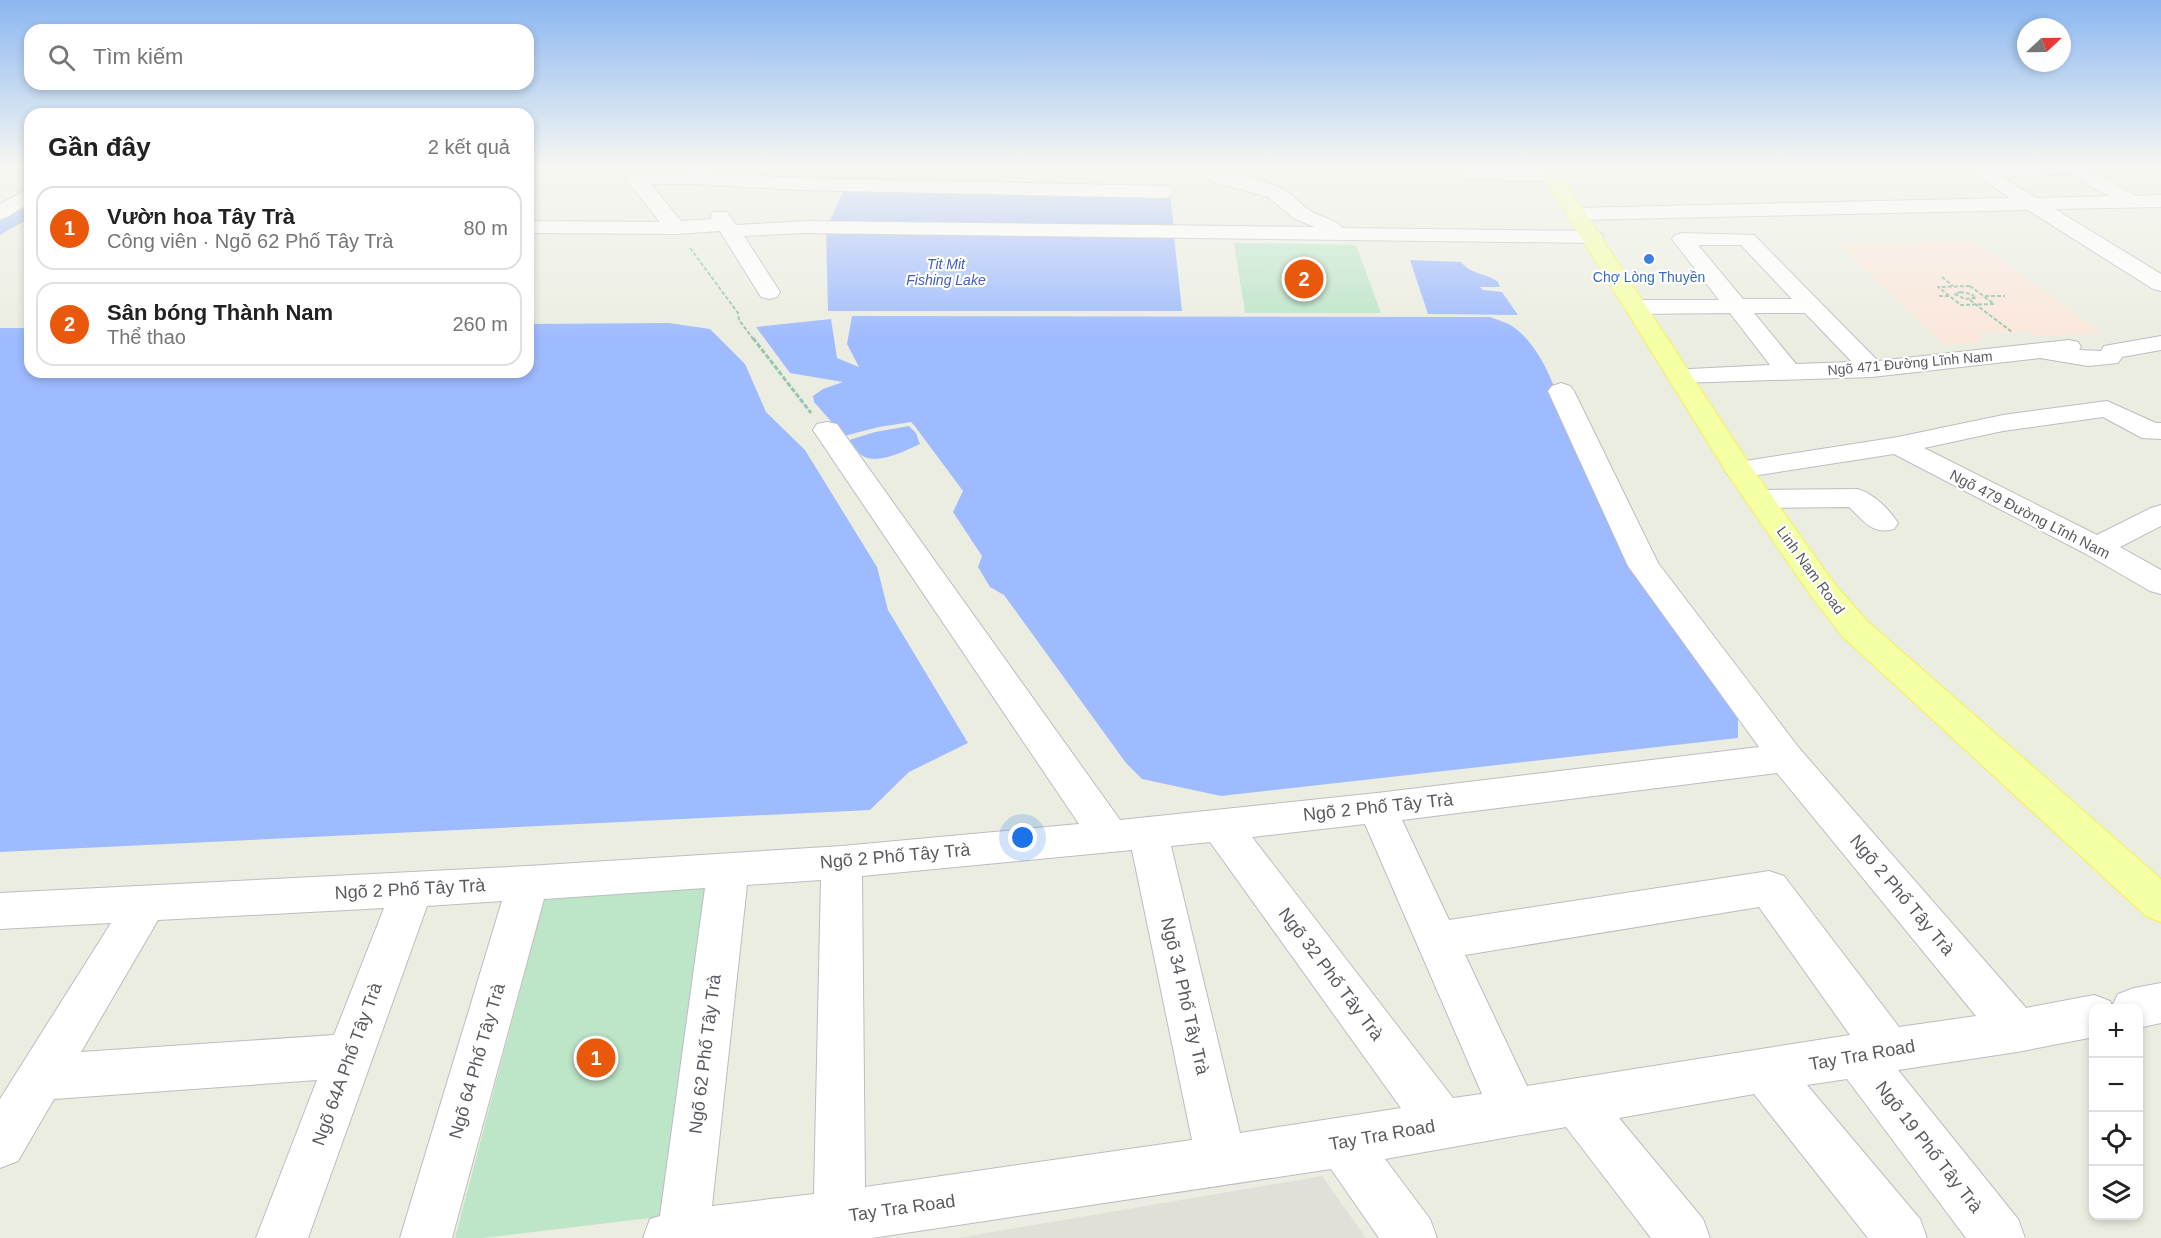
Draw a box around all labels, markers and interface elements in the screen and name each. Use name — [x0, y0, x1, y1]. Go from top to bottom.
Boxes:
north arrow — [2017, 18, 2071, 72]
search box — [24, 24, 534, 90]
icon: search — [45, 41, 78, 74]
text: Tìm kiếm — [93, 44, 183, 69]
text: Gần đây — [48, 132, 151, 162]
text: 2 kết quả — [428, 136, 510, 158]
text: Vườn hoa Tây Trà — [107, 204, 295, 229]
text: 1 — [64, 217, 75, 239]
text: 80 m — [464, 217, 508, 239]
text: Công viên · Ngõ 62 Phố Tây Trà — [107, 230, 393, 252]
marker: Chợ Lòng Thuyền — [1642, 252, 1656, 266]
water label: Tit Mit Fishing Lake — [906, 256, 986, 288]
pin: 2 — [1284, 256, 1324, 302]
place label: Chợ Lòng Thuyền — [1593, 269, 1705, 285]
text: Sân bóng Thành Nam — [107, 300, 333, 325]
text: 2 — [64, 313, 75, 335]
text: 260 m — [452, 313, 508, 335]
text: Thể thao — [107, 326, 186, 348]
street label: Ngõ 471 Đường Lĩnh Nam — [1827, 348, 1993, 378]
street label: Ngõ 479 Đường Lĩnh Nam — [1947, 466, 2113, 562]
street label: Linh Nam Road — [1773, 523, 1849, 617]
street label: Ngõ 2 Phố Tây Trà — [1302, 789, 1455, 825]
your location — [1008, 823, 1037, 852]
street label: Ngõ 2 Phố Tây Trà — [1846, 831, 1959, 960]
street label: Ngõ 2 Phố Tây Trà — [819, 839, 972, 873]
street label: Ngõ 2 Phố Tây Trà — [334, 875, 487, 903]
street label: Ngõ 32 Phố Tây Trà — [1275, 904, 1388, 1045]
street label: Ngõ 34 Phố Tây Trà — [1157, 915, 1213, 1078]
street label: Ngõ 62 Phố Tây Trà — [685, 972, 725, 1135]
street label: Ngõ 64A Phố Tây Trà — [308, 979, 386, 1148]
street label: Ngõ 64 Phố Tây Trà — [445, 980, 509, 1141]
map controls — [2089, 1004, 2143, 1220]
button: + — [2089, 1004, 2143, 1058]
pin: 1 — [576, 1036, 616, 1080]
street label: Tay Tra Road — [1808, 1036, 1916, 1074]
button: − — [2089, 1058, 2143, 1112]
street label: Ngõ 19 Phố Tây Trà — [1872, 1078, 1987, 1217]
button: locate — [2089, 1112, 2143, 1166]
street label: Tay Tra Road — [1328, 1116, 1436, 1154]
button: layers — [2089, 1166, 2143, 1220]
street label: Tay Tra Road — [848, 1191, 956, 1225]

